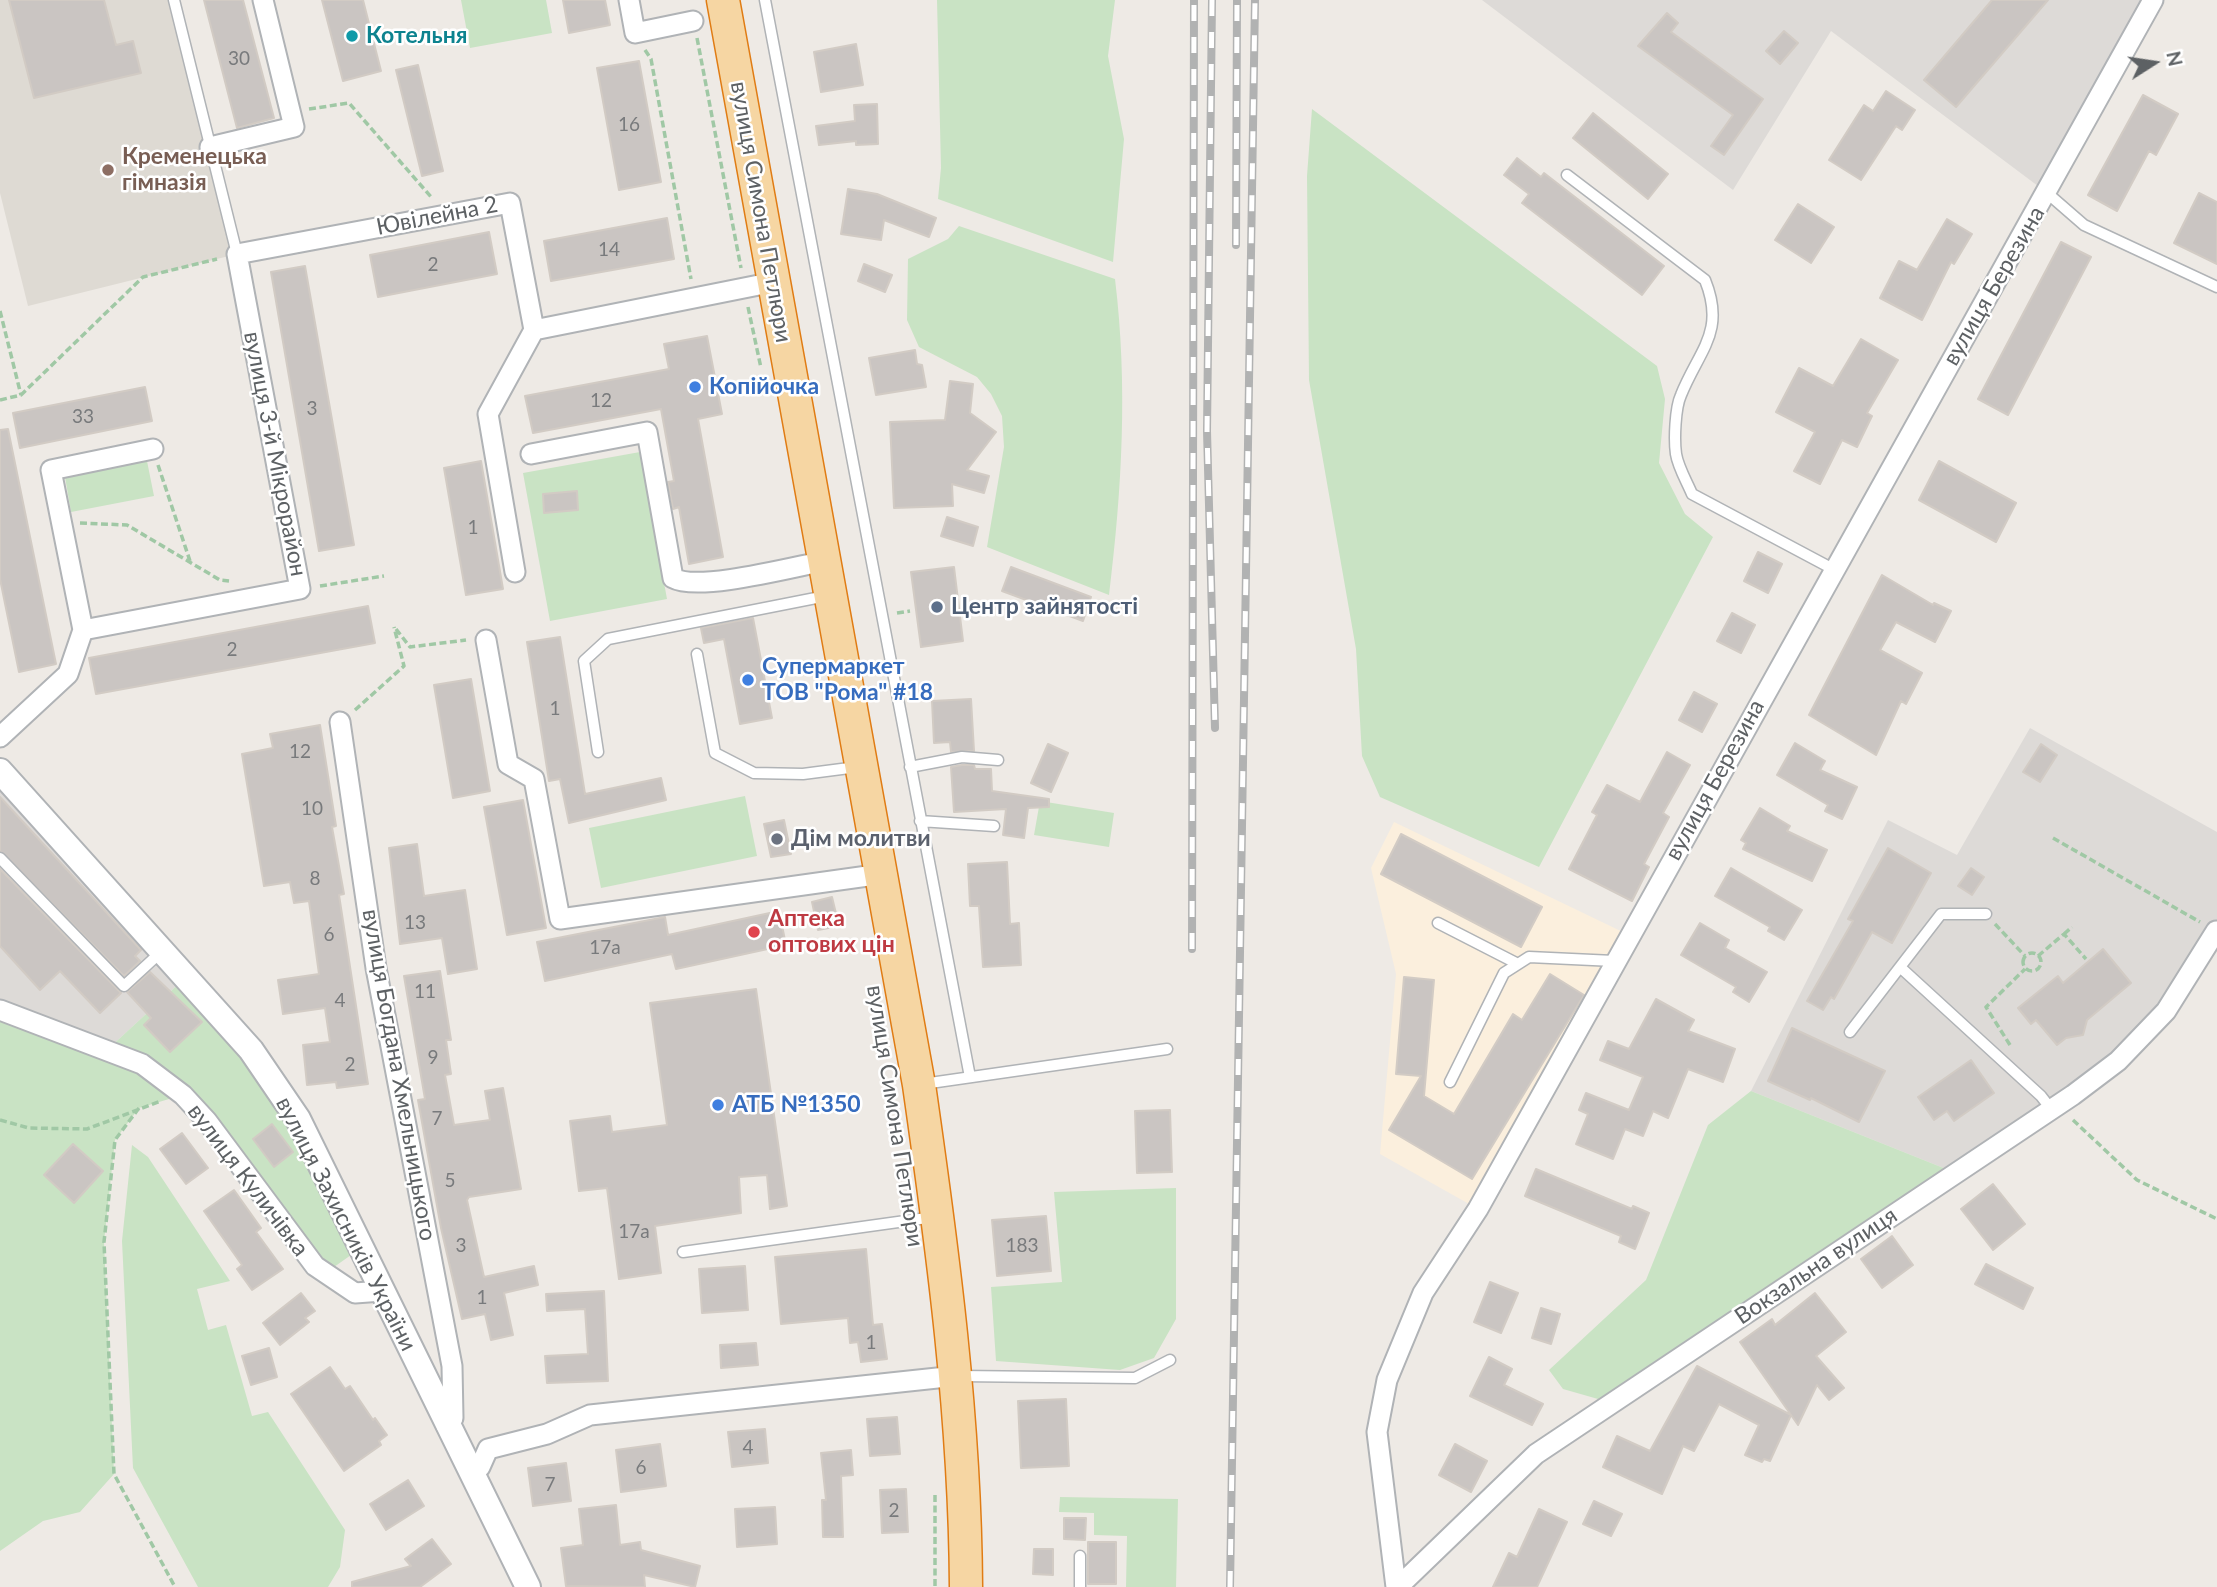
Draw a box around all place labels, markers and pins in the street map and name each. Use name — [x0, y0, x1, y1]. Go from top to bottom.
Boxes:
place label: Котельня — [366, 22, 467, 50]
marker: Котельня — [344, 28, 360, 44]
place label: Кременецька гімназія — [122, 143, 267, 197]
marker: Кременецька гімназія — [100, 162, 116, 178]
place label: Копійочка — [709, 373, 819, 401]
marker: Копійочка — [687, 379, 703, 395]
place label: Центр зайнятості — [951, 593, 1138, 621]
marker: Центр зайнятості — [929, 599, 945, 615]
place label: Супермаркет ТОВ "Рома" #18 — [762, 653, 933, 707]
marker: Супермаркет ТОВ "Рома" #18 — [740, 672, 756, 688]
place label: Дім молитви — [791, 825, 931, 853]
marker: Дім молитви — [769, 831, 785, 847]
place label: Аптека оптових цін — [768, 905, 895, 959]
marker: Аптека оптових цін — [746, 924, 762, 940]
place label: АТБ №1350 — [732, 1091, 861, 1119]
marker: АТБ №1350 — [710, 1097, 726, 1113]

